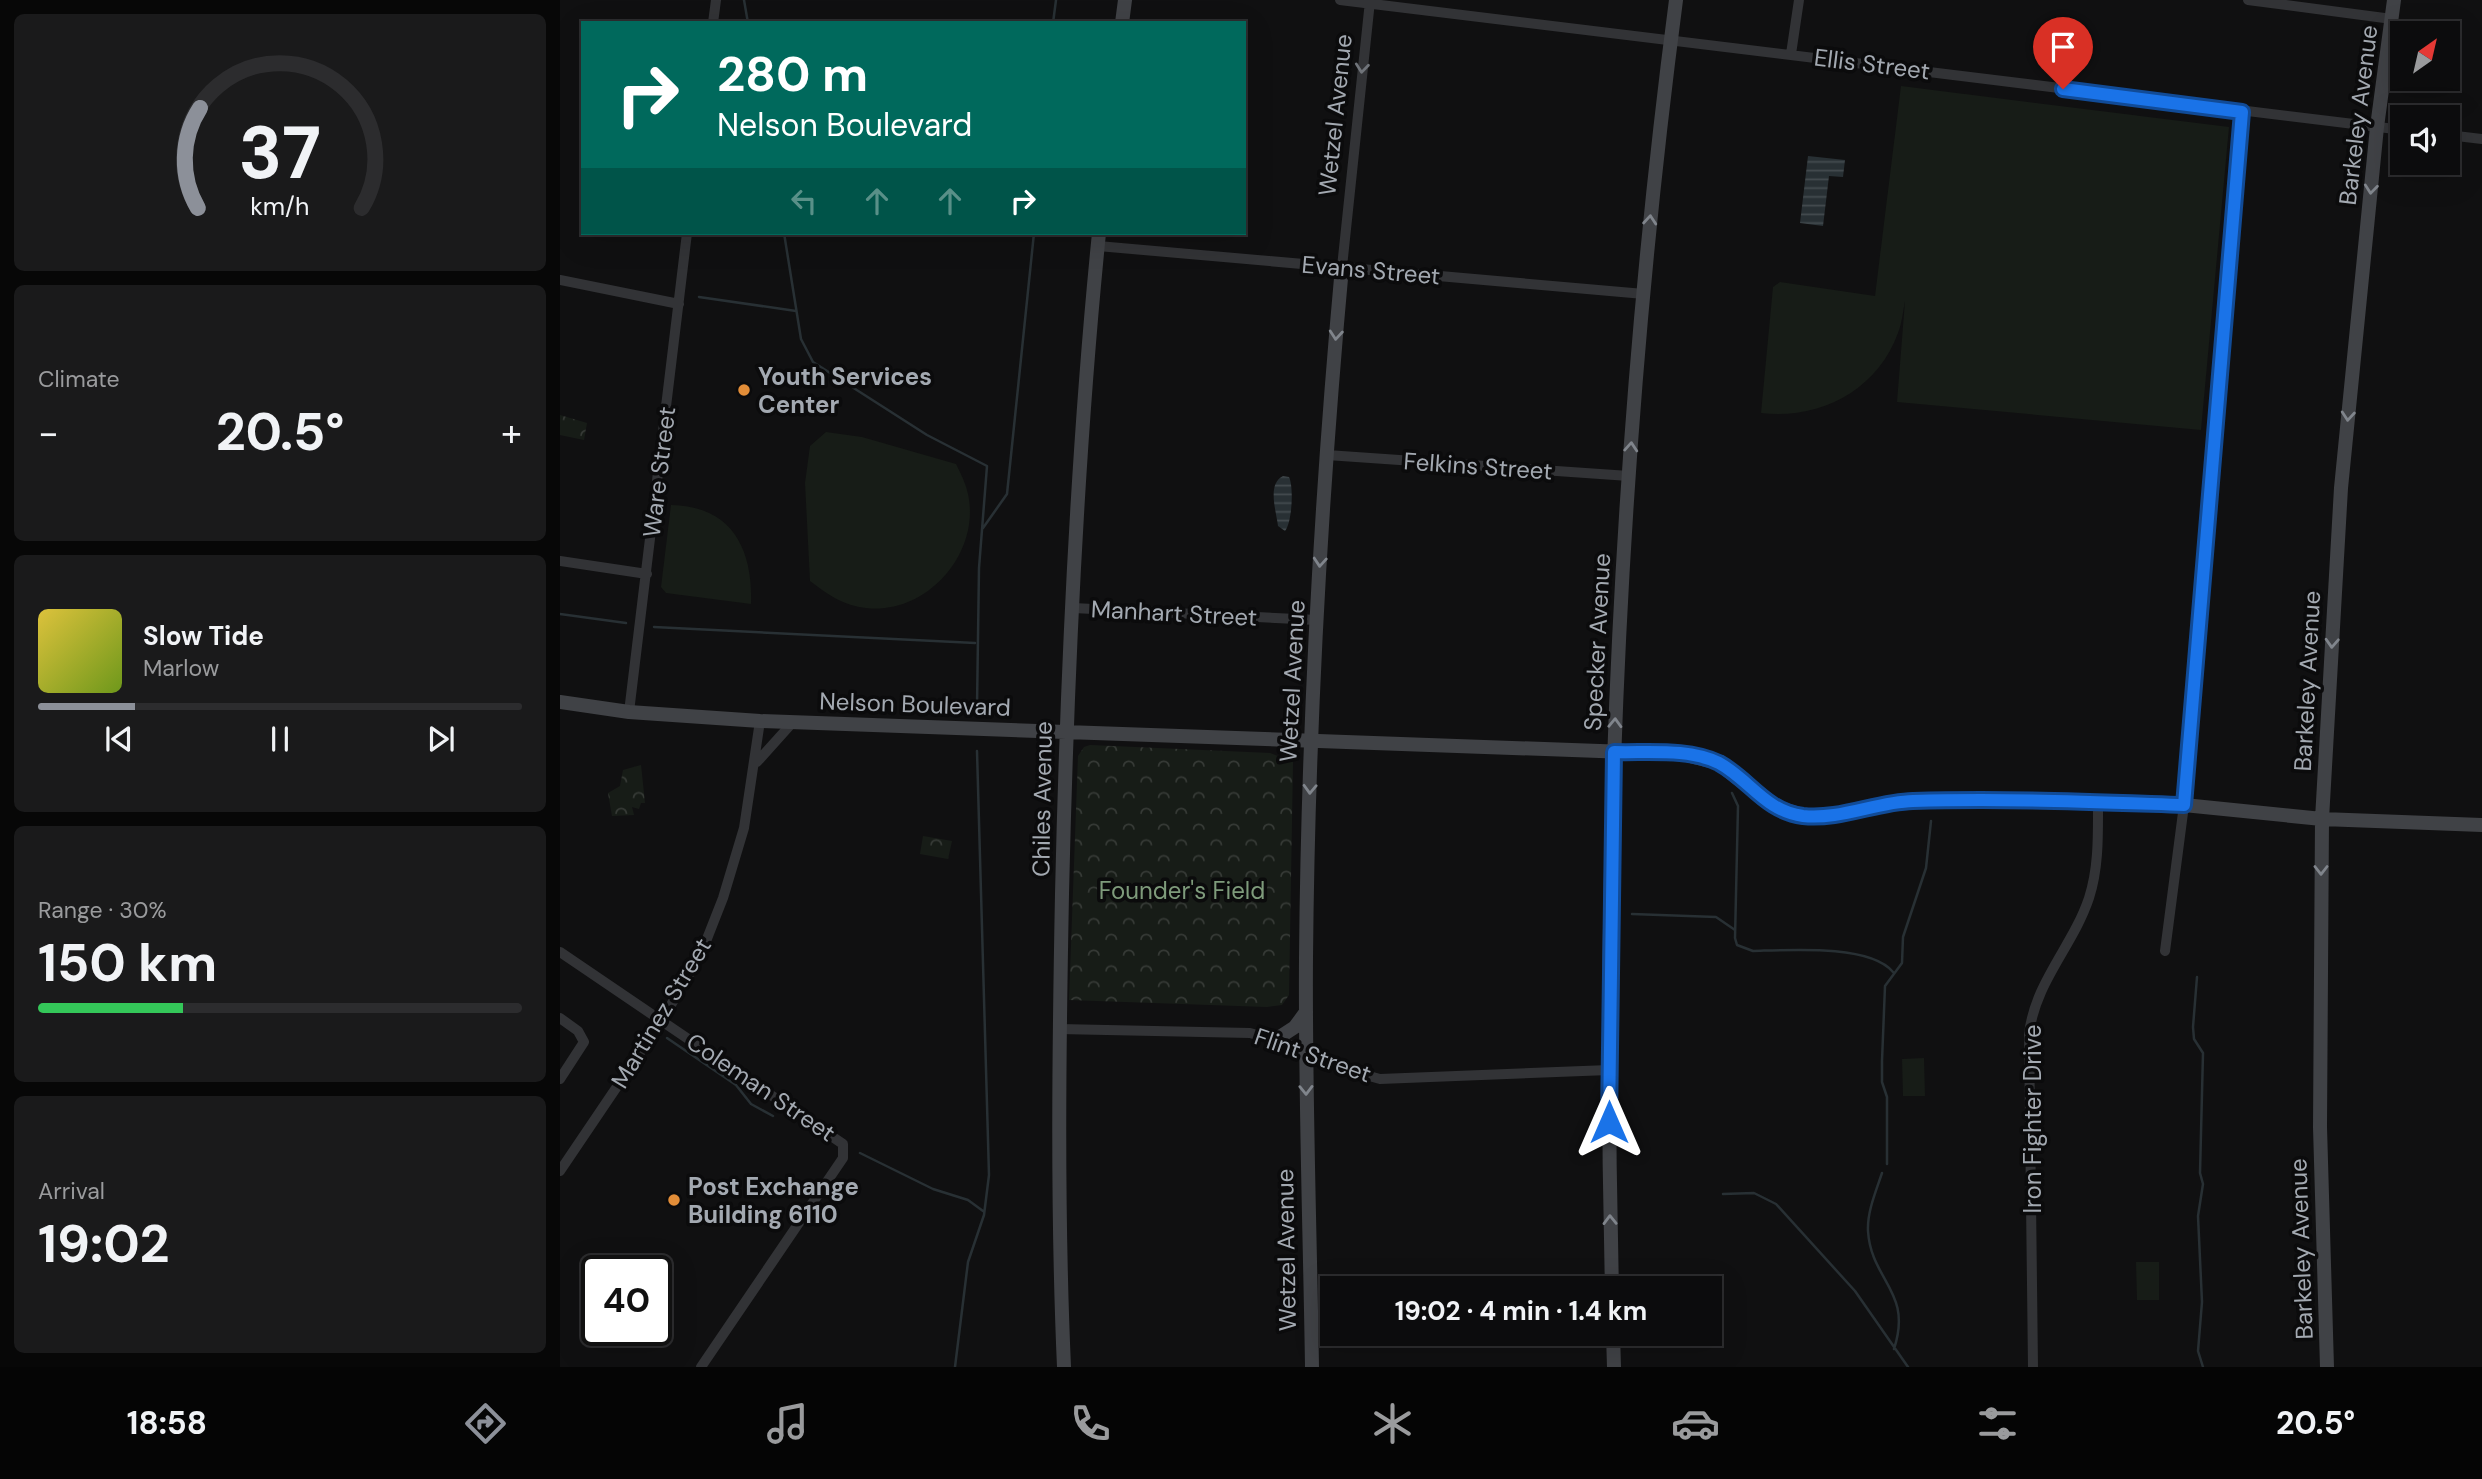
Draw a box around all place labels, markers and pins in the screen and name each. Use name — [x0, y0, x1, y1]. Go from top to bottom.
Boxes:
pin — [2033, 17, 2093, 89]
place label: Youth Services Center — [758, 361, 932, 420]
marker: Youth Services Center — [736, 382, 752, 398]
place label: Post Exchange Building 6110 — [688, 1171, 859, 1230]
marker: Post Exchange Building 6110 — [666, 1192, 682, 1208]

